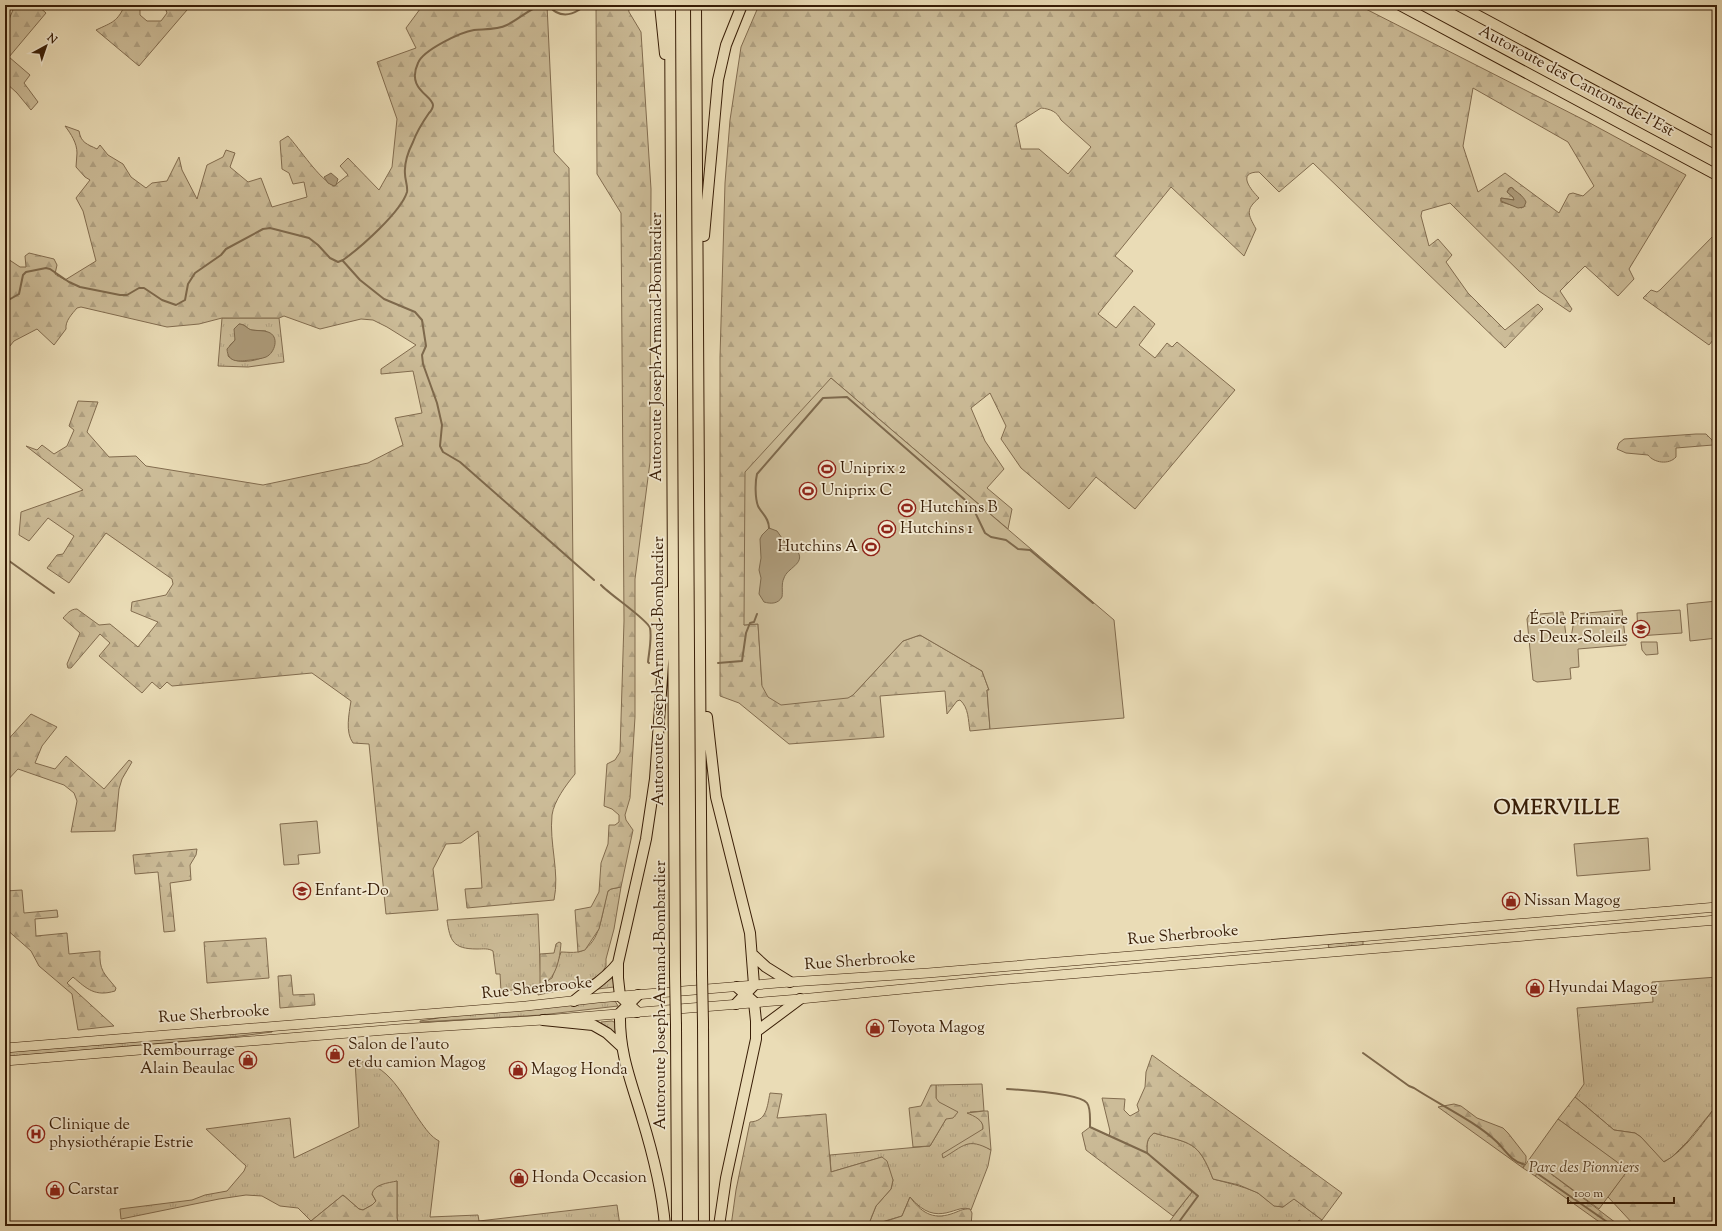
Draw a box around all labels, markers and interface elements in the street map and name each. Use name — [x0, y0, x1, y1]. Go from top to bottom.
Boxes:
street label: Autoroute des Cantons-de-l'Est — [1474, 21, 1678, 144]
north arrow — [26, 26, 66, 66]
text: N — [43, 30, 60, 48]
street label: Autoroute Joseph-Armand-Bombardier — [646, 212, 669, 482]
place label: Uniprix 2 — [840, 458, 907, 481]
sports icon: Uniprix 2 — [817, 459, 837, 479]
place label: Uniprix C — [821, 480, 892, 503]
sports icon: Uniprix C — [798, 481, 818, 501]
place label: Hutchins B — [920, 497, 998, 520]
sports icon: Hutchins B — [897, 498, 917, 518]
place label: Hutchins 1 — [900, 518, 974, 541]
sports icon: Hutchins 1 — [877, 519, 897, 539]
street label: Autoroute Joseph-Armand-Bombardier — [648, 536, 671, 806]
place label: Hutchins A — [777, 536, 858, 559]
sports icon: Hutchins A — [861, 537, 881, 557]
place label: École Primaire des Deux-Soleils — [1513, 609, 1628, 650]
school or university icon: École Primaire des Deux-Soleils — [1631, 619, 1651, 639]
district label: OMERVILLE — [1494, 795, 1620, 824]
street label: Autoroute Joseph-Armand-Bombardier — [650, 860, 673, 1130]
place label: Enfant-Do — [315, 880, 389, 903]
school or university icon: Enfant-Do — [292, 881, 312, 901]
place label: Nissan Magog — [1524, 890, 1620, 913]
shop icon: Nissan Magog — [1501, 891, 1521, 911]
street label: Rue Sherbrooke — [1127, 920, 1239, 952]
street label: Rue Sherbrooke — [804, 947, 916, 977]
street label: Rue Sherbrooke — [480, 972, 594, 1006]
place label: Hyundai Magog — [1548, 977, 1658, 1000]
shop icon: Hyundai Magog — [1525, 978, 1545, 998]
street label: Rue Sherbrooke — [158, 1000, 270, 1030]
place label: Toyota Magog — [888, 1017, 985, 1040]
shop icon: Toyota Magog — [865, 1018, 885, 1038]
place label: Salon de l’auto et du camion Magog — [348, 1034, 486, 1075]
place label: Rembourrage Alain Beaulac — [140, 1040, 235, 1081]
shop icon: Salon de l’auto et du camion Magog — [325, 1044, 345, 1064]
shop icon: Rembourrage Alain Beaulac — [238, 1050, 258, 1070]
place label: Magog Honda — [531, 1059, 628, 1082]
shop icon: Magog Honda — [508, 1060, 528, 1080]
place label: Clinique de physiothérapie Estrie — [49, 1114, 193, 1155]
hospital icon: Clinique de physiothérapie Estrie — [26, 1124, 46, 1144]
park label: Parc des Pionniers — [1529, 1157, 1639, 1180]
place label: Honda Occasion — [532, 1167, 648, 1190]
shop icon: Honda Occasion — [509, 1168, 529, 1188]
place label: Carstar — [68, 1179, 119, 1202]
scale bar — [1568, 1179, 1674, 1205]
shop icon: Carstar — [45, 1180, 65, 1200]
text: 100 m — [1574, 1185, 1603, 1203]

